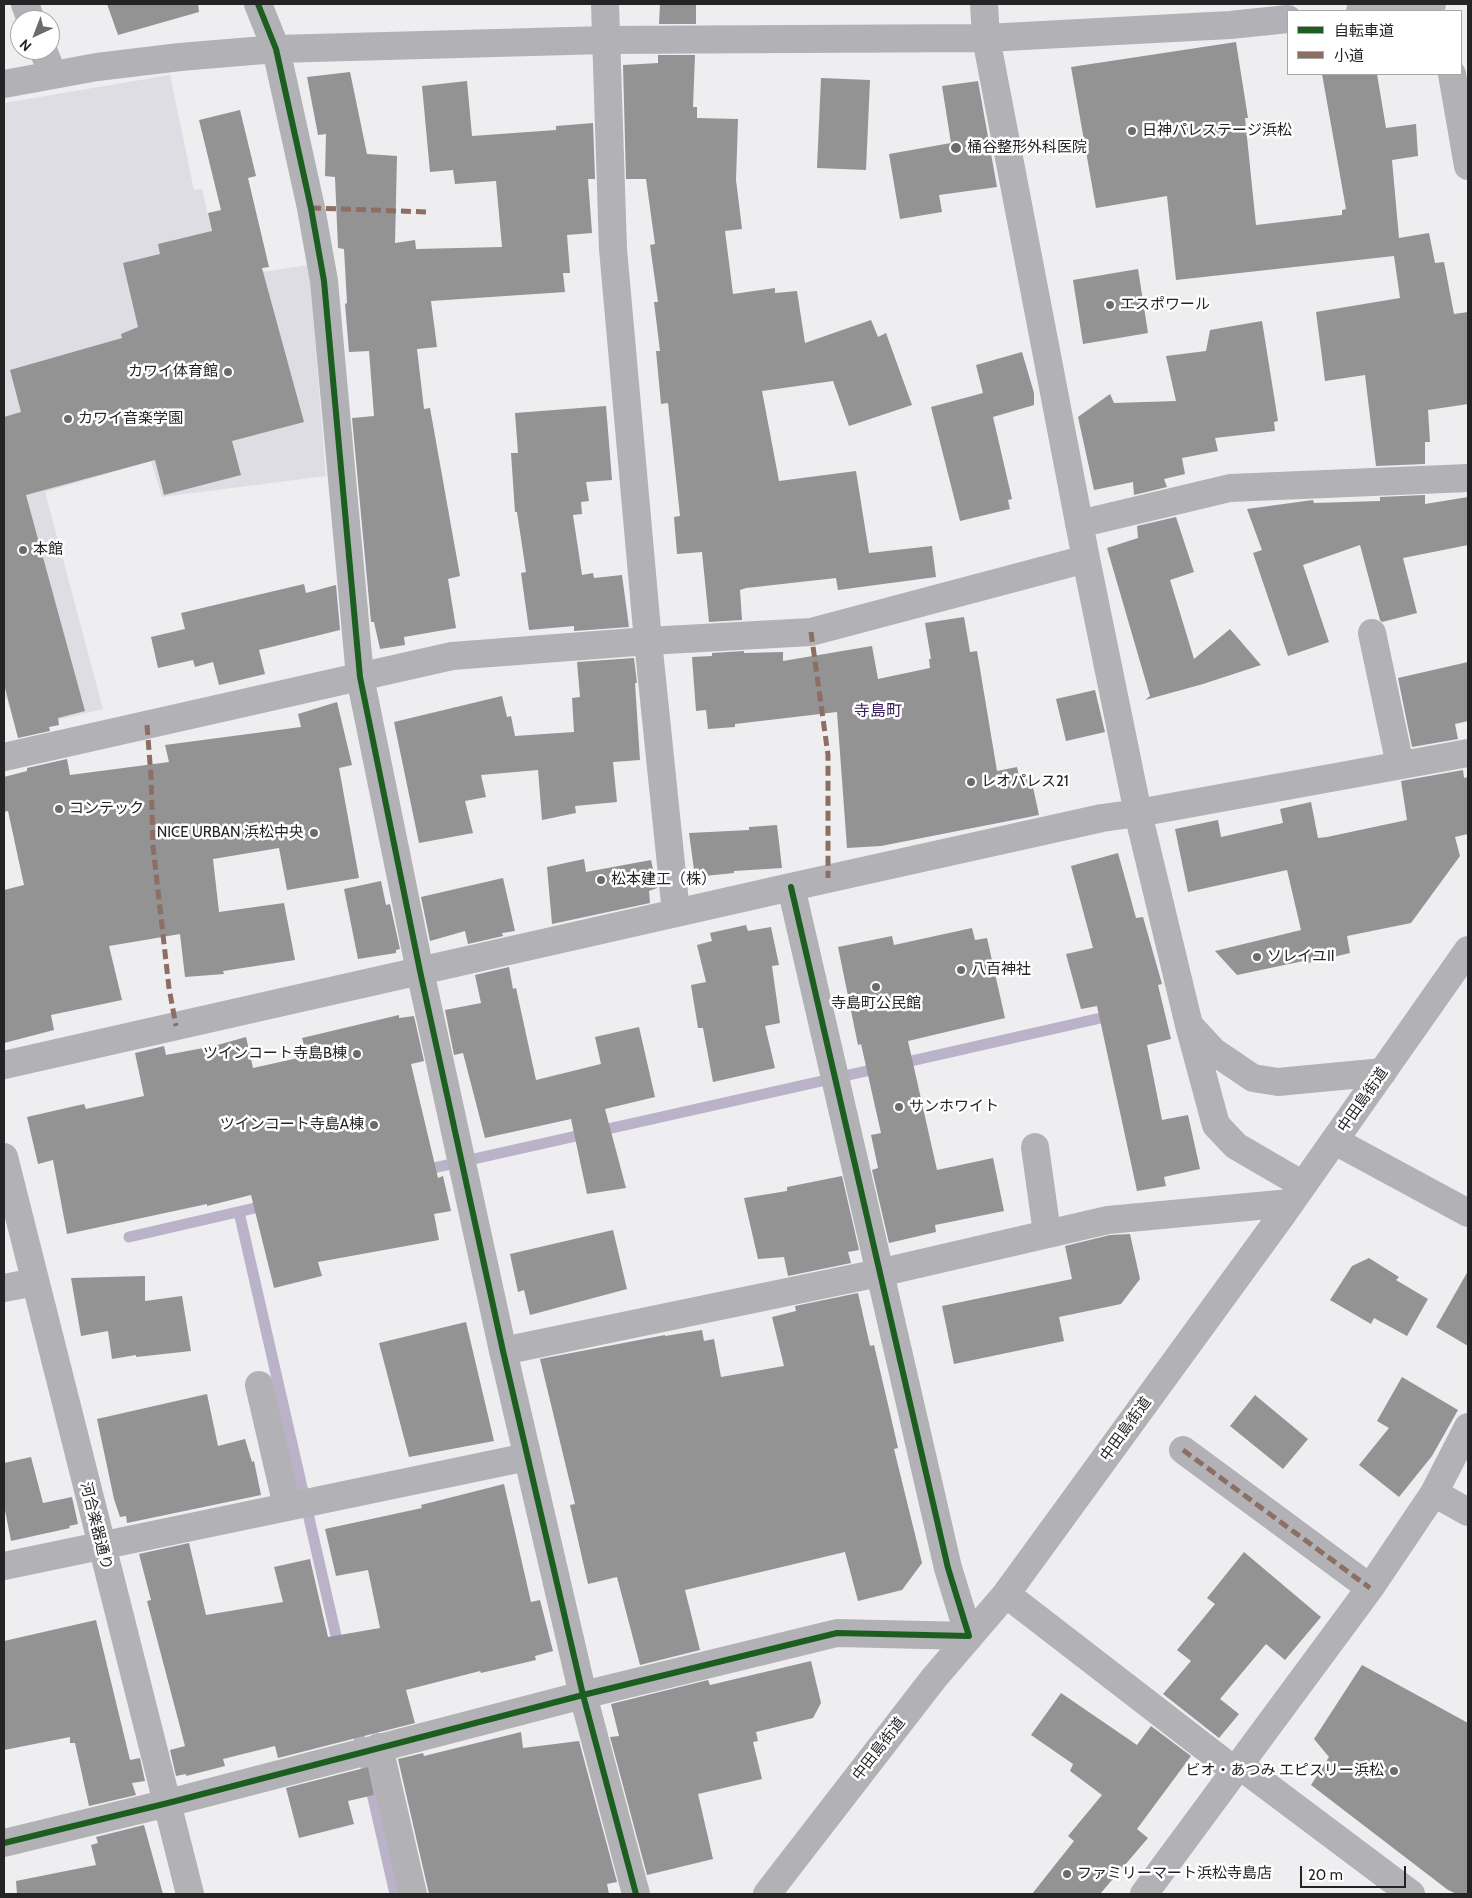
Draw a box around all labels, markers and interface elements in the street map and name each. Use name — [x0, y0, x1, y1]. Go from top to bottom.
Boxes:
north arrow — [10, 10, 60, 60]
legend — [1287, 10, 1462, 75]
text: 自転車道 — [1334, 22, 1394, 40]
text: N — [16, 35, 35, 55]
text: 小道 — [1334, 47, 1364, 65]
place label: 日神パレステージ浜松 — [1142, 122, 1292, 140]
marker: 日神パレステージ浜松 — [1126, 125, 1138, 137]
place label: 桶谷整形外科医院 — [967, 139, 1087, 157]
marker: 桶谷整形外科医院 — [949, 141, 963, 155]
place label: エスポワール — [1120, 296, 1210, 314]
marker: エスポワール — [1104, 299, 1116, 311]
place label: カワイ体育館 — [128, 363, 218, 381]
marker: カワイ体育館 — [222, 366, 234, 378]
place label: カワイ音楽学園 — [78, 410, 183, 428]
marker: カワイ音楽学園 — [62, 413, 74, 425]
place label: 本館 — [33, 541, 63, 559]
marker: 本館 — [17, 544, 29, 556]
district label: 寺島町 — [854, 701, 902, 721]
place label: レオパレス21 — [981, 773, 1069, 791]
marker: レオパレス21 — [965, 776, 977, 788]
place label: コンテック — [69, 800, 144, 818]
marker: コンテック — [53, 803, 65, 815]
place label: NICE URBAN 浜松中央 — [157, 824, 304, 842]
marker: NICE URBAN 浜松中央 — [308, 827, 320, 839]
place label: 松本建工（株） — [611, 871, 716, 889]
marker: 松本建工（株） — [595, 874, 607, 886]
place label: ソレイユII — [1267, 948, 1335, 966]
marker: ソレイユII — [1251, 951, 1263, 963]
place label: 八百神社 — [971, 961, 1031, 979]
marker: 八百神社 — [955, 964, 967, 976]
marker: 寺島町公民館 — [870, 981, 882, 993]
place label: 寺島町公民館 — [831, 995, 921, 1013]
place label: ツインコート寺島B棟 — [203, 1045, 347, 1063]
marker: ツインコート寺島B棟 — [351, 1048, 363, 1060]
street label: 中田島街道 — [1334, 1064, 1392, 1136]
place label: サンホワイト — [909, 1098, 999, 1116]
marker: サンホワイト — [893, 1101, 905, 1113]
place label: ツインコート寺島A棟 — [220, 1116, 364, 1134]
marker: ツインコート寺島A棟 — [368, 1119, 380, 1131]
street label: 中田島街道 — [1097, 1393, 1155, 1465]
street label: 河合楽器通り — [76, 1480, 116, 1572]
street label: 中田島街道 — [849, 1714, 909, 1784]
place label: ビオ・あつみ エピスリー浜松 — [1186, 1762, 1384, 1780]
marker: ビオ・あつみ エピスリー浜松 — [1388, 1765, 1400, 1777]
scale bar — [1302, 1856, 1408, 1888]
place label: ファミリーマート浜松寺島店 — [1077, 1865, 1272, 1883]
text: 20 m — [1308, 1866, 1343, 1884]
marker: ファミリーマート浜松寺島店 — [1061, 1868, 1073, 1880]

